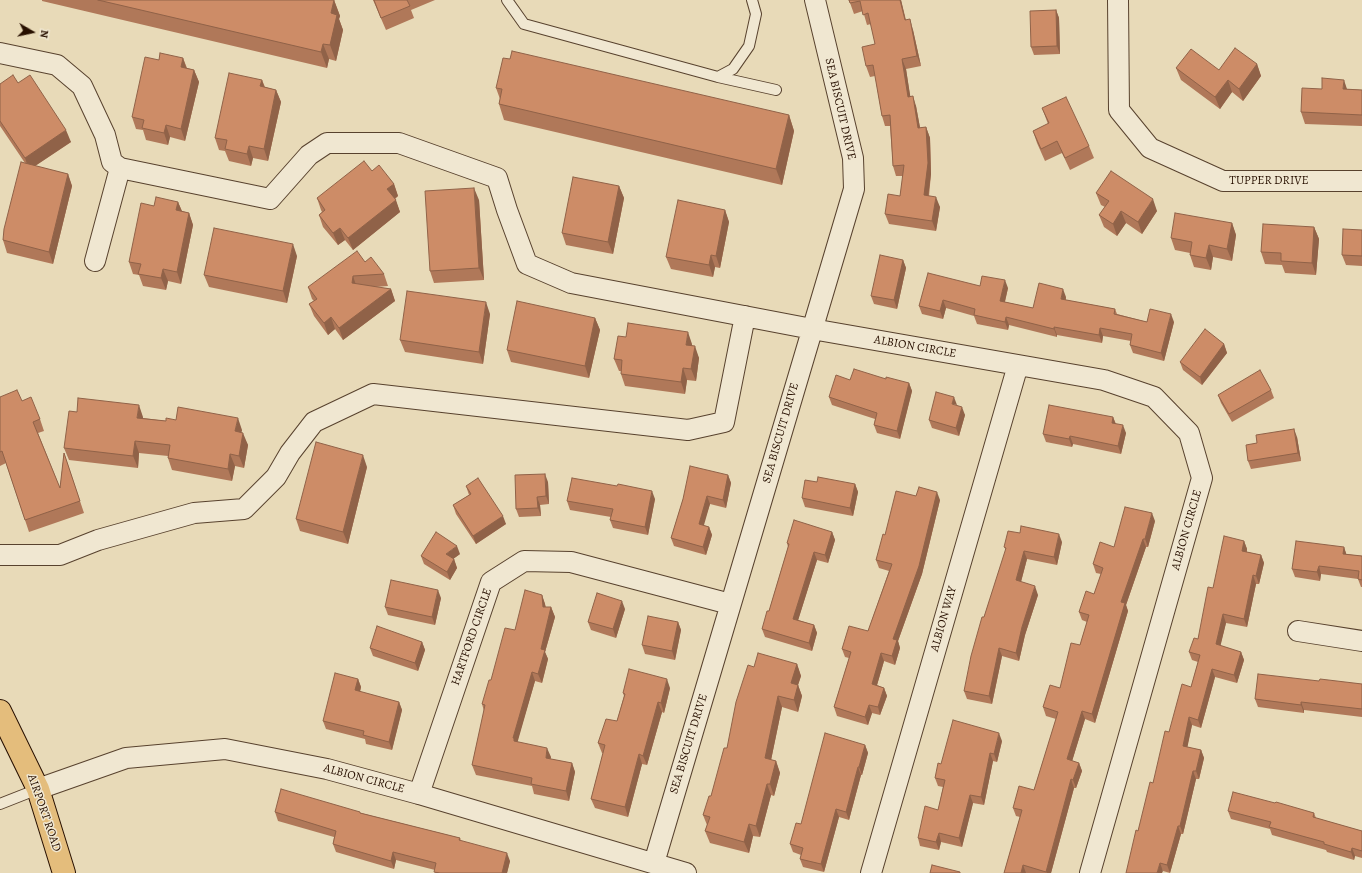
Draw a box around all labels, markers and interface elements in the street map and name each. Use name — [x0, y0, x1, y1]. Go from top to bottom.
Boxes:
north arrow — [12, 12, 52, 52]
text: N — [36, 29, 52, 39]
street label: SEA BISCUIT DRIVE — [821, 57, 859, 161]
street label: TUPPER DRIVE — [1229, 174, 1309, 188]
street label: ALBION CIRCLE — [873, 333, 957, 361]
street label: SEA BISCUIT DRIVE — [760, 381, 802, 485]
street label: ALBION CIRCLE — [1169, 488, 1205, 572]
street label: ALBION WAY — [928, 585, 960, 653]
street label: HARTFORD CIRCLE — [449, 587, 495, 687]
street label: SEA BISCUIT DRIVE — [667, 692, 711, 796]
street label: ALBION CIRCLE — [322, 761, 406, 797]
street label: AIRPORT ROAD — [24, 773, 64, 853]

